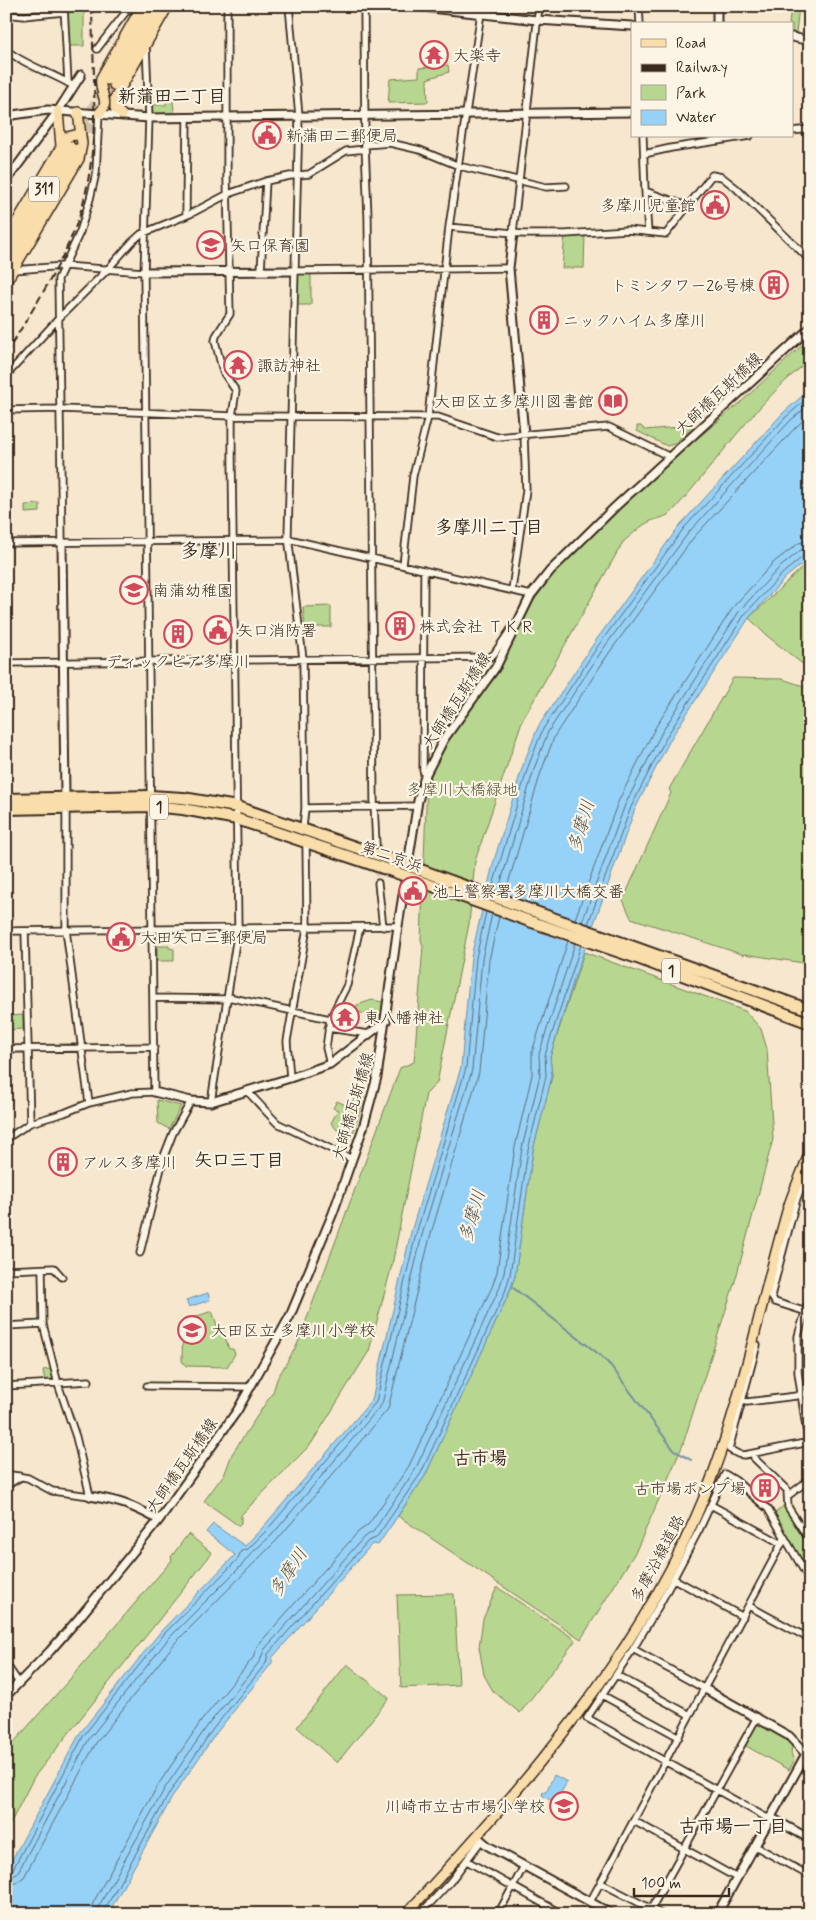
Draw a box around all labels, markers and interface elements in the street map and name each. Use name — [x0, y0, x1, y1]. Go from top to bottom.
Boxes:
legend — [631, 22, 794, 138]
text: Road — [676, 34, 706, 54]
temple icon: 大楽寺 — [419, 40, 449, 70]
place label: 大楽寺 — [453, 46, 501, 67]
text: Railway — [676, 58, 728, 78]
text: Park — [676, 84, 706, 104]
district label: 新蒲田二丁目 — [118, 85, 226, 109]
text: Water — [676, 108, 716, 128]
public building icon: 新蒲田二郵便局 — [252, 120, 282, 150]
place label: 新蒲田二郵便局 — [286, 126, 398, 147]
road number: 311 — [29, 176, 59, 202]
public building icon: 多摩川児童館 — [700, 190, 730, 220]
place label: 多摩川児童館 — [600, 196, 696, 217]
school or university icon: 矢口保育園 — [196, 230, 226, 260]
place label: 矢口保育園 — [230, 236, 310, 257]
building icon: トミンタワー26号棟 — [759, 270, 789, 300]
place label: トミンタワー26号棟 — [611, 276, 755, 297]
building icon: ニックハイム多摩川 — [529, 305, 559, 335]
place label: ニックハイム多摩川 — [563, 311, 706, 332]
street label: 大師橋瓦斯橋線 — [671, 348, 767, 440]
temple icon: 諏訪神社 — [223, 350, 253, 380]
place label: 諏訪神社 — [257, 356, 321, 377]
library icon: 大田区立多摩川図書館 — [598, 386, 628, 416]
place label: 大田区立多摩川図書館 — [434, 392, 594, 413]
district label: 多摩川二丁目 — [435, 516, 543, 540]
district label: 多摩川 — [180, 539, 238, 564]
school or university icon: 南蒲幼稚園 — [119, 575, 149, 605]
place label: 南蒲幼稚園 — [153, 581, 233, 602]
building icon: 株式会社 ＴＫＲ — [385, 611, 415, 641]
public building icon: 矢口消防署 — [203, 615, 233, 645]
place label: 株式会社 ＴＫＲ — [419, 617, 535, 638]
building icon: ディックピア多摩川 — [163, 619, 193, 649]
place label: 矢口消防署 — [237, 621, 317, 642]
street label: 大師橋瓦斯橋線 — [418, 648, 497, 754]
place label: ディックピア多摩川 — [106, 652, 250, 673]
park label: 多摩川大橋緑地 — [406, 780, 518, 801]
road number: 1 — [150, 794, 168, 820]
water label: 多摩川 — [563, 797, 601, 856]
street label: 第二京浜 — [358, 837, 425, 878]
public building icon: 池上警察署多摩川大橋交番 — [398, 876, 428, 906]
place label: 池上警察署多摩川大橋交番 — [432, 882, 624, 903]
public building icon: 大田矢口三郵便局 — [106, 922, 136, 952]
place label: 大田矢口三郵便局 — [140, 928, 268, 949]
road number: 1 — [662, 958, 680, 984]
temple icon: 東八幡神社 — [330, 1002, 360, 1032]
place label: 東八幡神社 — [364, 1008, 444, 1029]
street label: 大師橋瓦斯橋線 — [328, 1050, 379, 1163]
building icon: アルス多摩川 — [48, 1147, 78, 1177]
district label: 矢口三丁目 — [194, 1149, 284, 1173]
place label: アルス多摩川 — [82, 1153, 177, 1174]
water label: 多摩川 — [454, 1187, 492, 1246]
school or university icon: 大田区立 多摩川小学校 — [177, 1315, 207, 1345]
place label: 大田区立 多摩川小学校 — [211, 1321, 375, 1342]
street label: 大師橋瓦斯橋線 — [142, 1414, 223, 1518]
district label: 古市場 — [453, 1447, 507, 1471]
building icon: 古市場ポンプ場 — [750, 1473, 780, 1503]
place label: 古市場ポンプ場 — [634, 1479, 746, 1500]
street label: 多摩沿線道路 — [627, 1511, 690, 1606]
water label: 多摩川 — [264, 1543, 314, 1602]
school or university icon: 川崎市立古市場小学校 — [549, 1791, 579, 1821]
place label: 川崎市立古市場小学校 — [385, 1797, 545, 1818]
district label: 古市場一丁目 — [679, 1815, 787, 1839]
scale bar — [634, 1865, 728, 1897]
text: 100 m — [641, 1874, 681, 1894]

